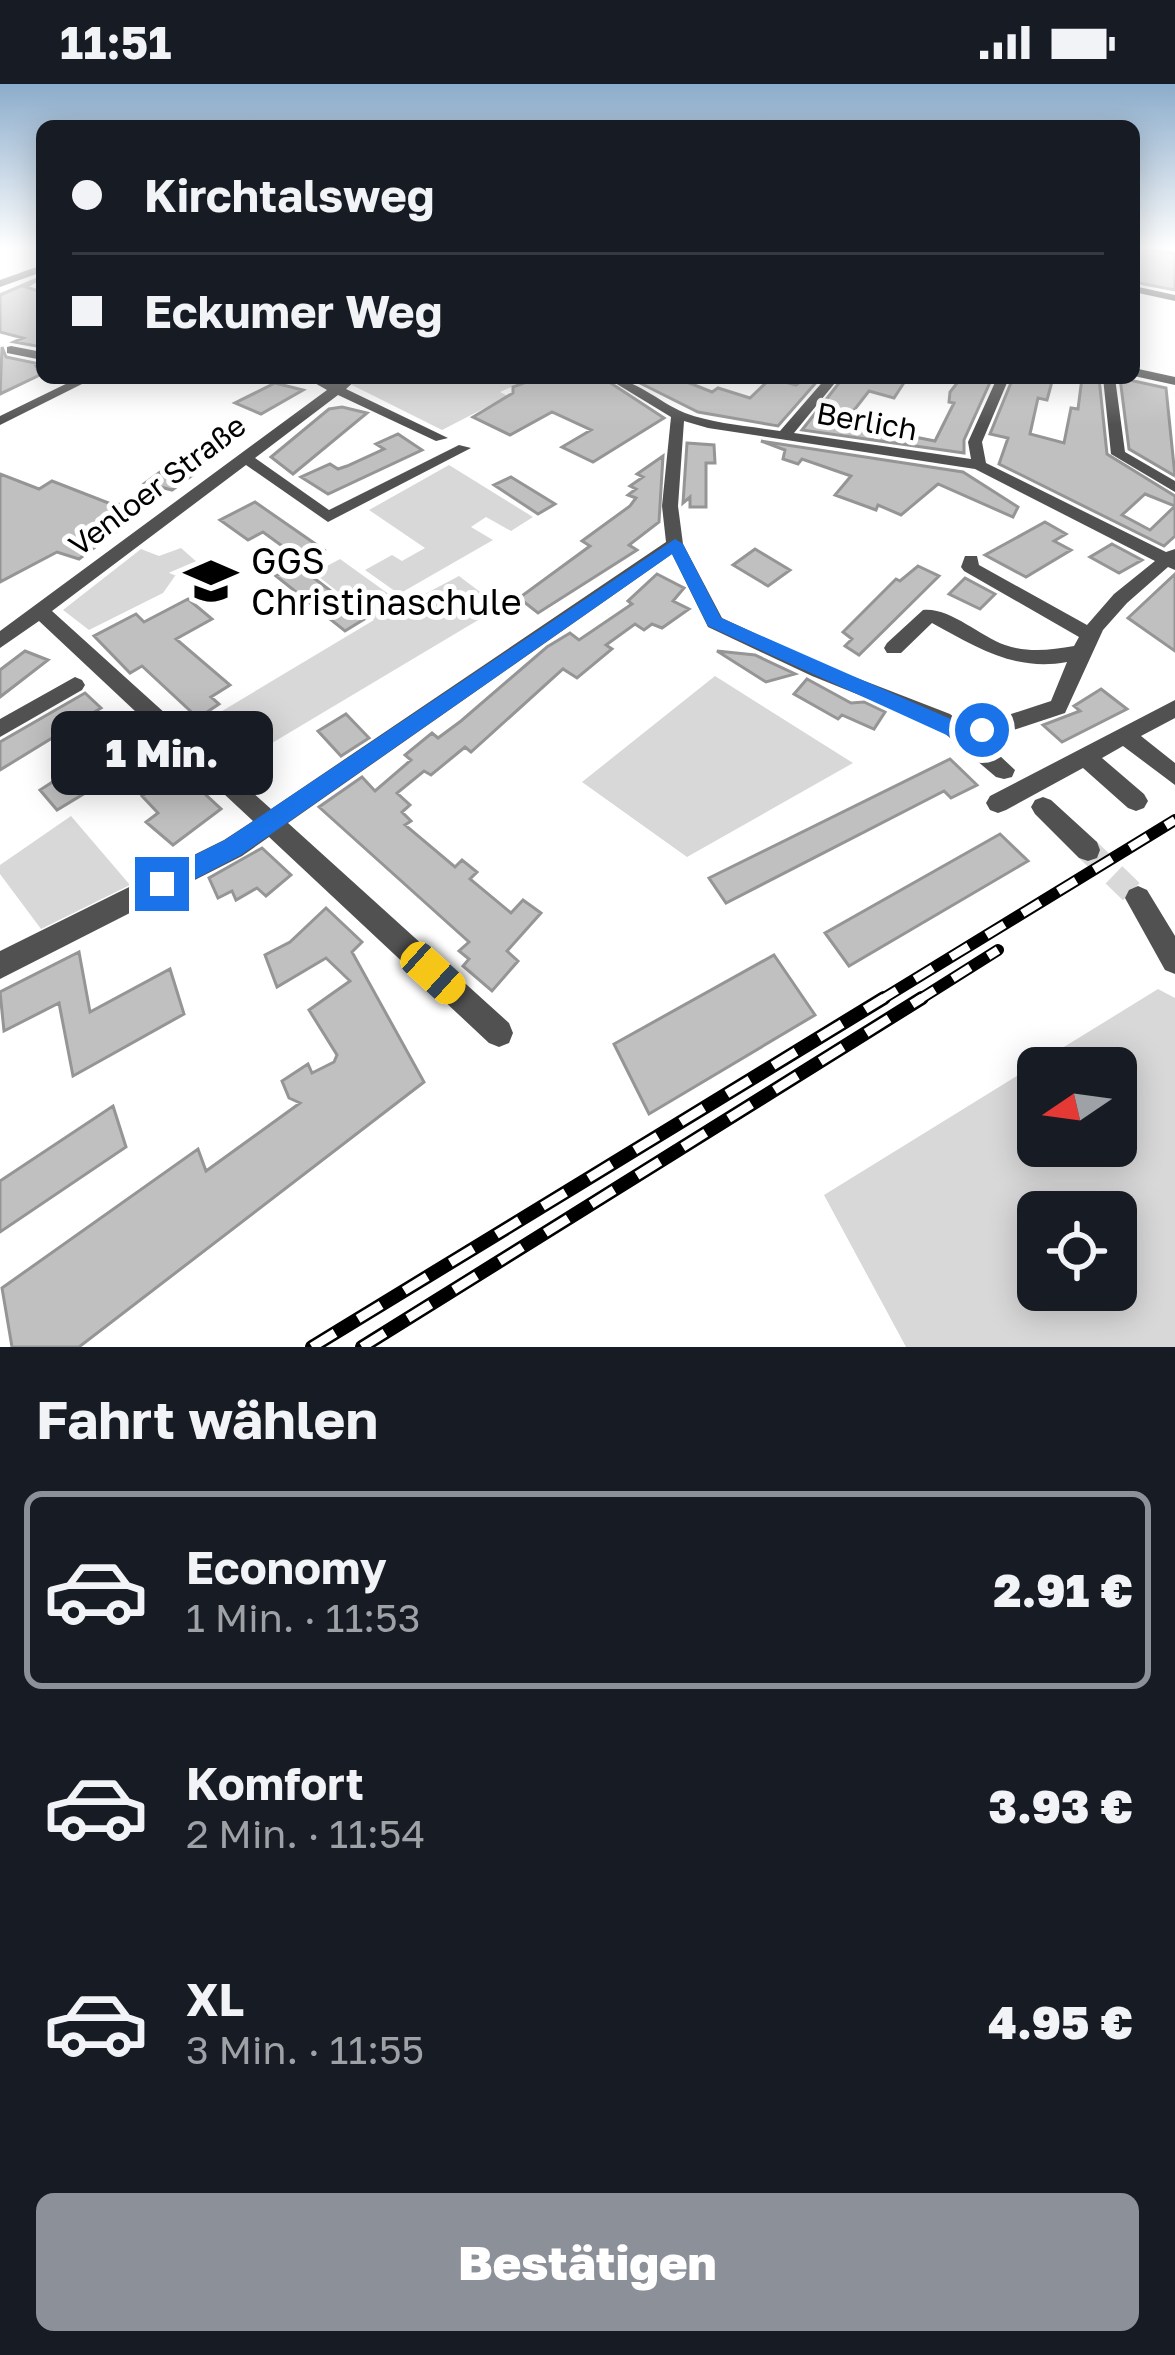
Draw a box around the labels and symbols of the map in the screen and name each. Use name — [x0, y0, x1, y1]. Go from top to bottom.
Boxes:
street label: Berlich — [814, 394, 920, 448]
street label: Venloer Straße — [62, 407, 252, 563]
place label: GGS Christinaschule — [251, 539, 522, 623]
school or university icon: GGS Christinaschule — [182, 552, 240, 610]
route start — [955, 703, 1009, 757]
callout: 1 Min. — [51, 710, 273, 794]
route end — [135, 857, 189, 911]
car — [394, 936, 472, 1010]
north arrow — [1017, 1047, 1137, 1167]

